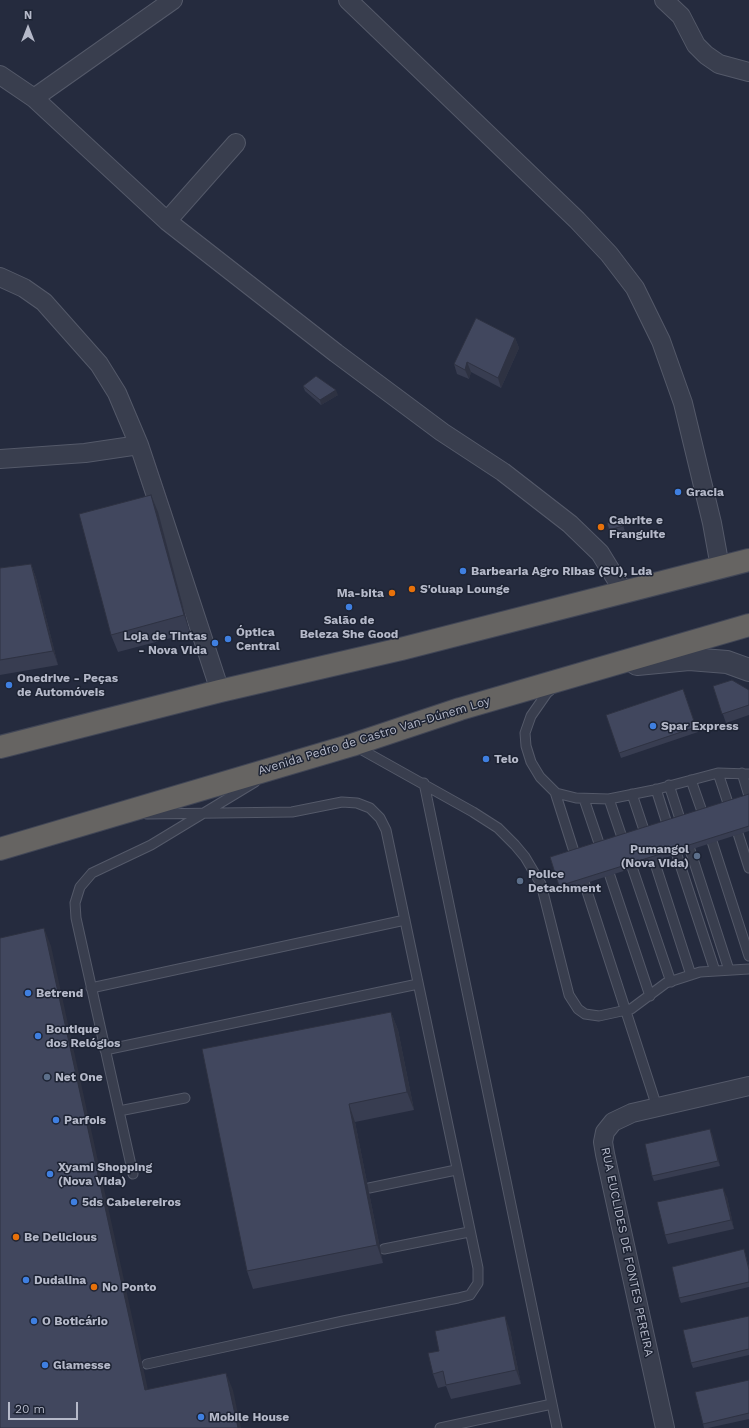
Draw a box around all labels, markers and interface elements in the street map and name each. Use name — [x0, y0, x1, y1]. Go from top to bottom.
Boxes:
north arrow — [8, 8, 48, 48]
text: N — [24, 9, 32, 22]
place label: Gracia — [686, 485, 724, 499]
marker: Gracia — [673, 487, 683, 497]
place label: Cabrite e Franguite — [609, 513, 665, 541]
marker: Cabrite e Franguite — [596, 522, 606, 532]
place label: Barbearia Agro Ribas (SU), Lda — [471, 564, 652, 578]
marker: Barbearia Agro Ribas (SU), Lda — [458, 566, 468, 576]
place label: S'oluap Lounge — [420, 582, 510, 596]
marker: S'oluap Lounge — [407, 584, 417, 594]
place label: Ma-bita — [337, 586, 384, 600]
marker: Ma-bita — [387, 588, 397, 598]
marker: Salão de Beleza She Good — [344, 602, 354, 612]
place label: Salão de Beleza She Good — [300, 613, 398, 641]
place label: Óptica Central — [236, 625, 280, 653]
place label: Loja de Tintas - Nova Vida — [124, 629, 207, 657]
marker: Óptica Central — [223, 634, 233, 644]
marker: Loja de Tintas - Nova Vida — [210, 638, 220, 648]
place label: Onedrive - Peças de Automóveis — [17, 671, 118, 699]
marker: Onedrive - Peças de Automóveis — [4, 680, 14, 690]
street label: Avenida Pedro de Castro Van-Dúnem Loy — [256, 694, 492, 778]
place label: Spar Express — [661, 719, 739, 733]
marker: Spar Express — [648, 721, 658, 731]
place label: Telo — [494, 752, 519, 766]
marker: Telo — [481, 754, 491, 764]
place label: Pumangol (Nova Vida) — [621, 842, 689, 870]
marker: Pumangol (Nova Vida) — [692, 851, 702, 861]
place label: Police Detachment — [528, 867, 601, 895]
marker: Police Detachment — [515, 876, 525, 886]
place label: Betrend — [36, 986, 83, 1000]
marker: Betrend — [23, 988, 33, 998]
place label: Boutique dos Relógios — [46, 1022, 121, 1050]
marker: Boutique dos Relógios — [33, 1031, 43, 1041]
place label: Net One — [55, 1070, 103, 1084]
marker: Net One — [42, 1072, 52, 1082]
place label: Parfois — [64, 1113, 106, 1127]
marker: Parfois — [51, 1115, 61, 1125]
street label: RUA EUCLIDES DE FONTES PEREIRA — [598, 1146, 656, 1358]
place label: Xyami Shopping (Nova Vida) — [58, 1160, 152, 1188]
marker: Xyami Shopping (Nova Vida) — [45, 1169, 55, 1179]
place label: 5ds Cabelereiros — [82, 1195, 181, 1209]
marker: 5ds Cabelereiros — [69, 1197, 79, 1207]
place label: Be Delicious — [24, 1230, 97, 1244]
marker: Be Delicious — [11, 1232, 21, 1242]
place label: Dudalina — [34, 1273, 86, 1287]
marker: Dudalina — [21, 1275, 31, 1285]
place label: No Ponto — [102, 1280, 156, 1294]
marker: No Ponto — [89, 1282, 99, 1292]
place label: O Boticário — [42, 1314, 108, 1328]
marker: O Boticário — [29, 1316, 39, 1326]
place label: Glamesse — [53, 1358, 111, 1372]
marker: Glamesse — [40, 1360, 50, 1370]
scale bar — [10, 1394, 80, 1420]
text: 20 m — [15, 1402, 45, 1416]
place label: Mobile House — [209, 1410, 289, 1424]
marker: Mobile House — [196, 1412, 206, 1422]

